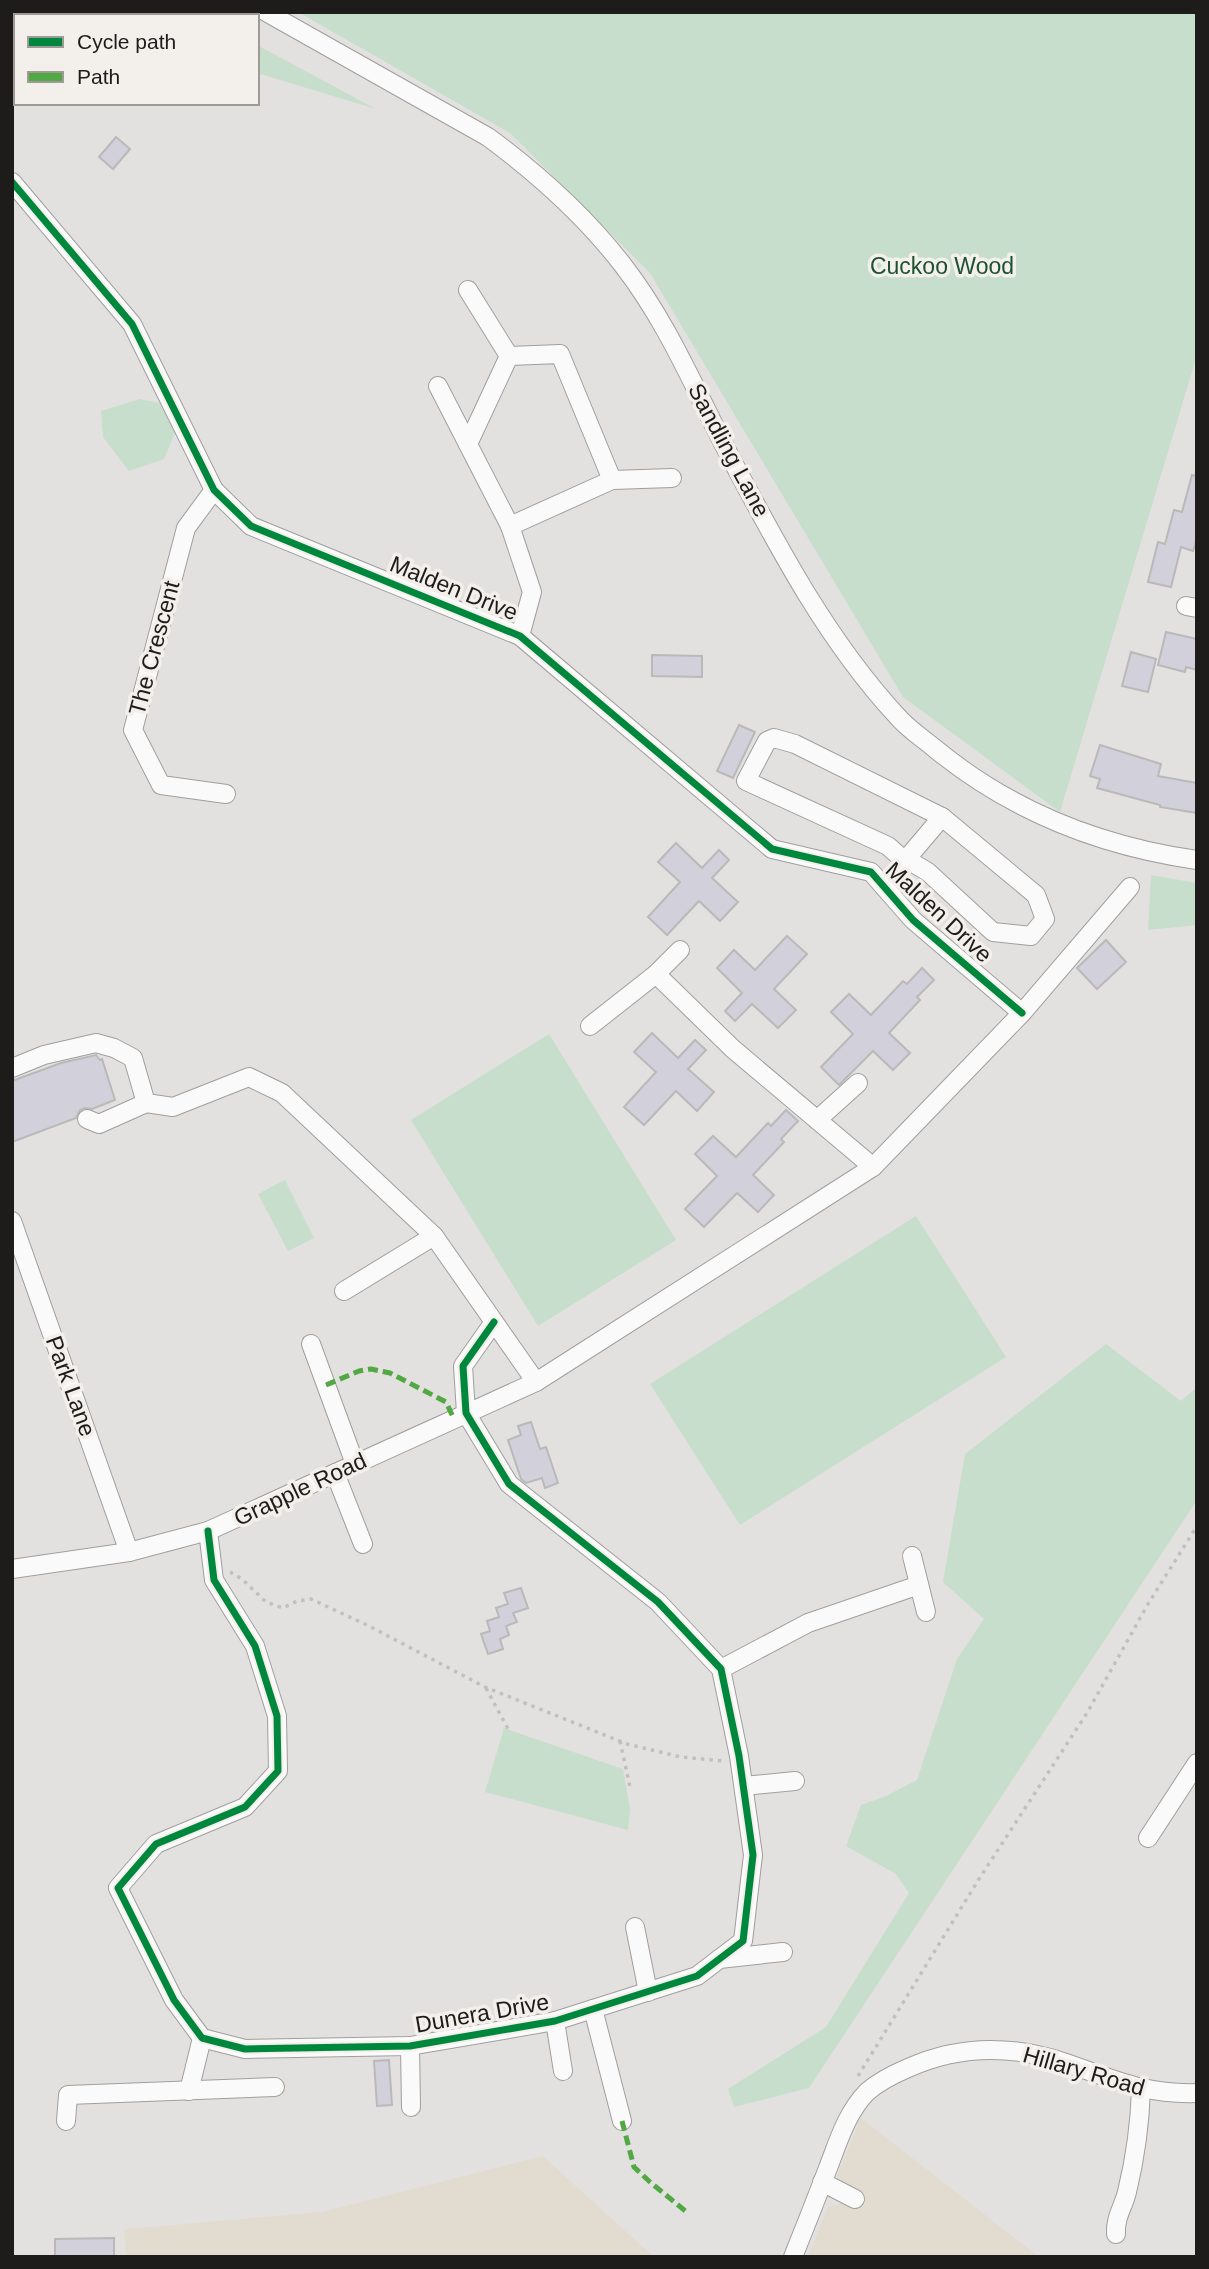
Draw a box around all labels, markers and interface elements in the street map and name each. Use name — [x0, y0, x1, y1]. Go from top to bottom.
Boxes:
legend — [14, 14, 259, 105]
text: Cycle path — [77, 30, 176, 53]
text: Path — [77, 65, 120, 88]
park label: Cuckoo Wood — [870, 253, 1014, 279]
street label: Sandling Lane — [683, 379, 775, 521]
street label: Malden Drive — [386, 551, 522, 625]
street label: The Crescent — [124, 577, 185, 718]
street label: Malden Drive — [881, 856, 997, 968]
street label: Park Lane — [41, 1332, 101, 1440]
street label: Grapple Road — [230, 1447, 370, 1531]
street label: Dunera Drive — [413, 1988, 551, 2038]
street label: Hillary Road — [1020, 2041, 1148, 2101]

